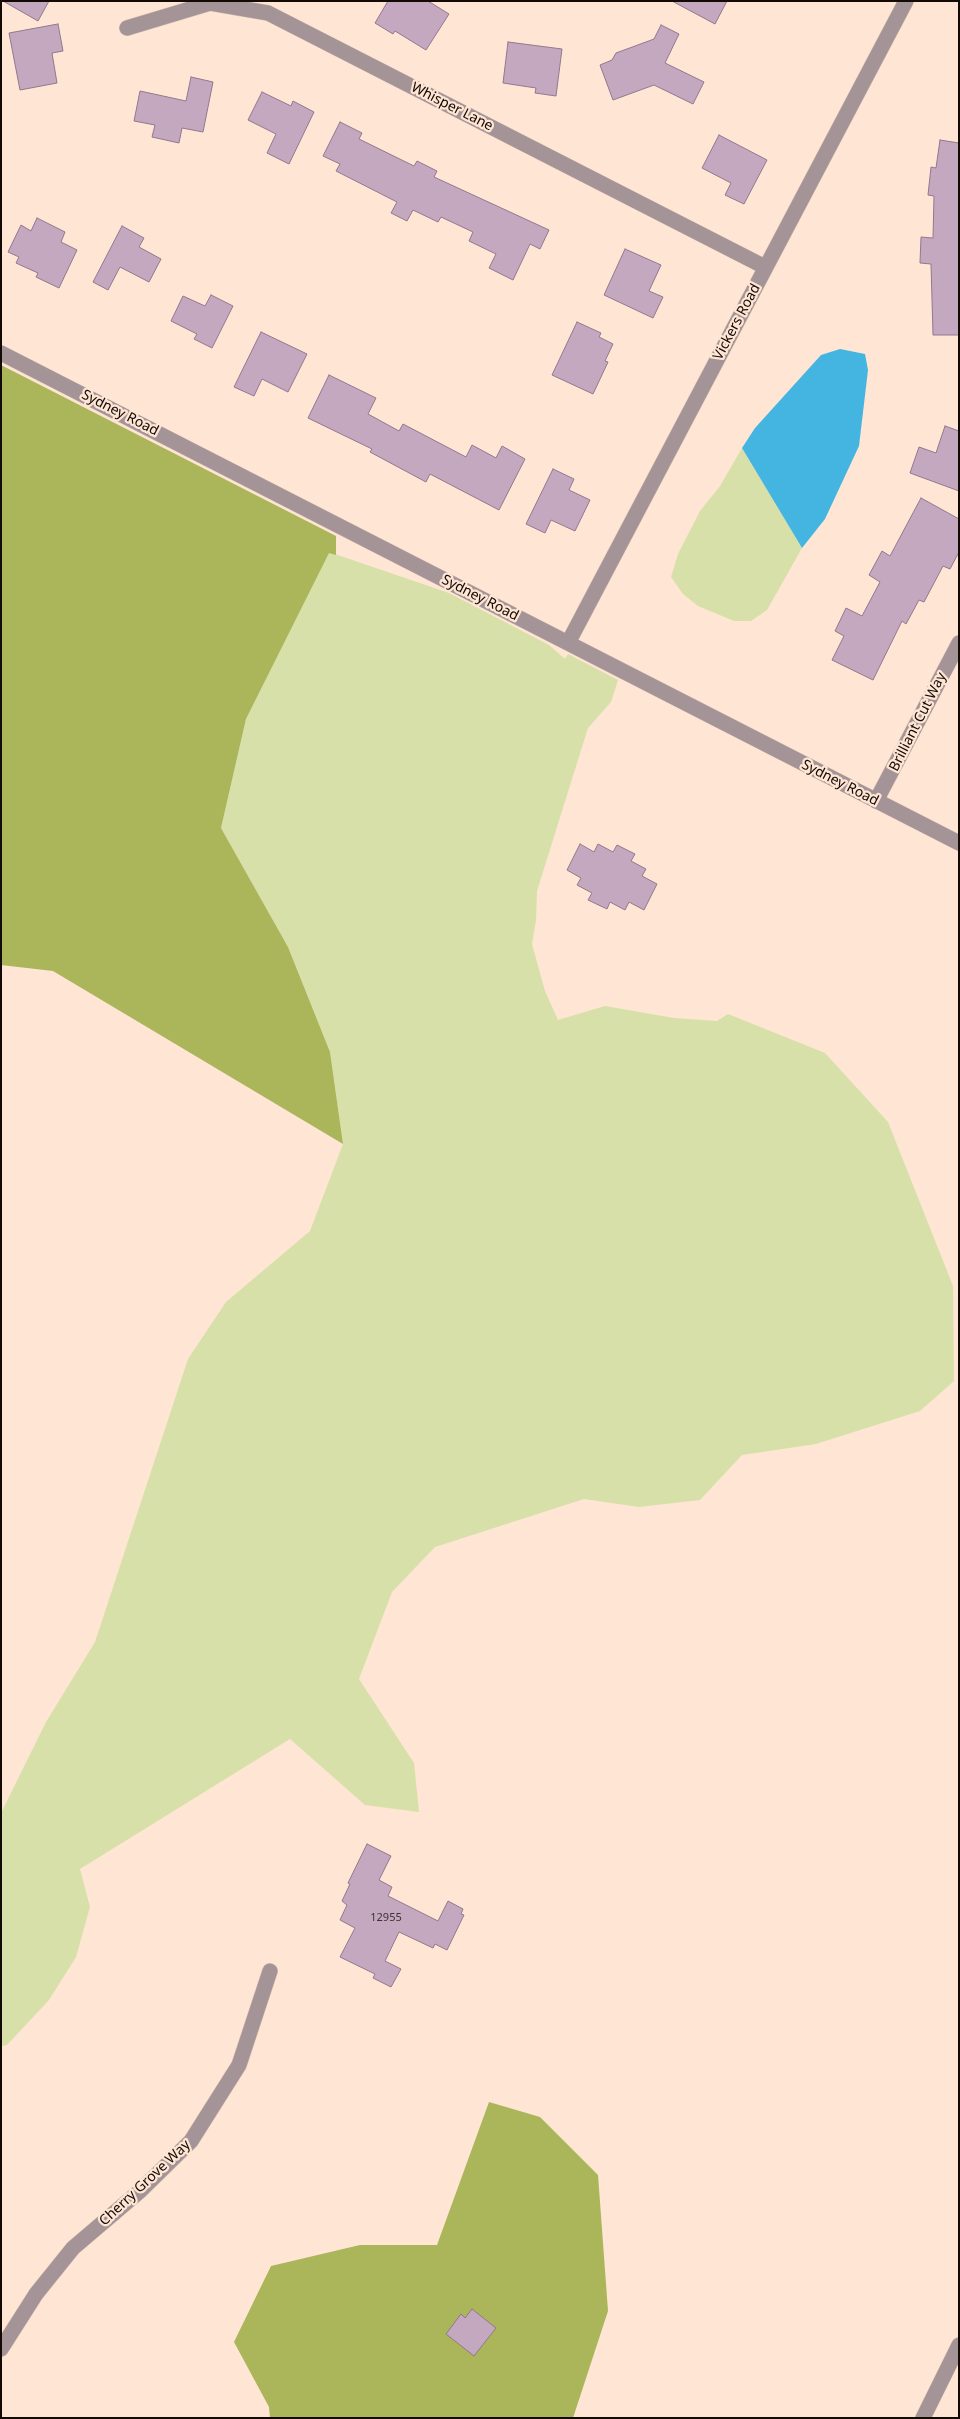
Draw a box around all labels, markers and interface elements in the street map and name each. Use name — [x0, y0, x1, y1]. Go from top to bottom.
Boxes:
street label: Whisper Lane — [408, 79, 496, 135]
street label: Vickers Road — [710, 281, 764, 363]
street label: Sydney Road — [79, 386, 161, 440]
street label: Sydney Road — [439, 571, 521, 625]
street label: Brilliant Cut Way — [886, 670, 950, 774]
street label: Sydney Road — [799, 756, 881, 810]
house number: 12955 — [370, 1911, 402, 1925]
street label: Cherry Grove Way — [96, 2137, 194, 2229]

